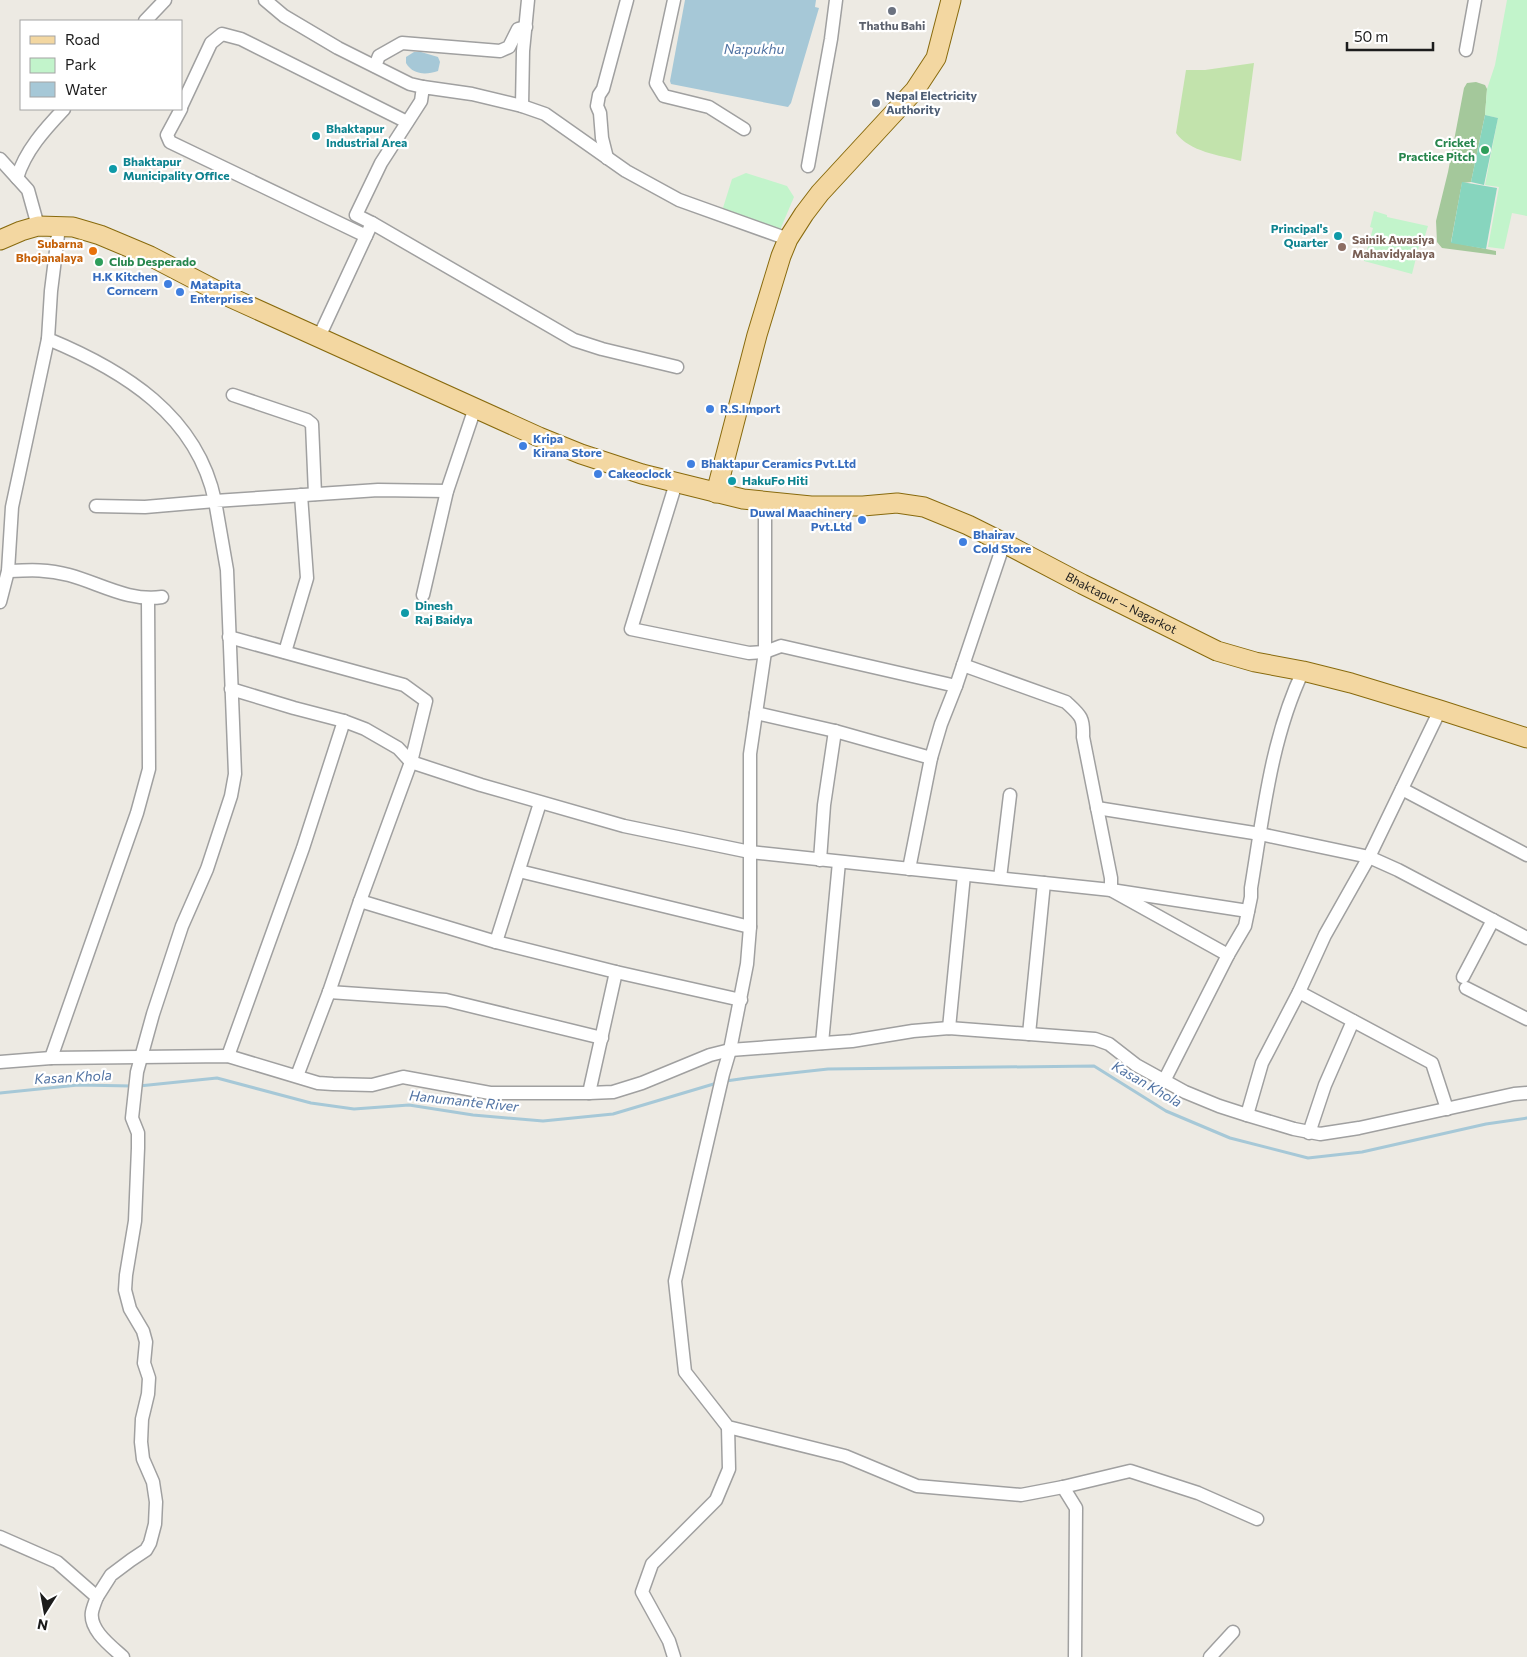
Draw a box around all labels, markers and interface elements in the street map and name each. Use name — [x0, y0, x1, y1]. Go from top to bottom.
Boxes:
marker: Thathu Bahi — [886, 5, 898, 17]
place label: Thathu Bahi — [859, 18, 925, 32]
legend — [20, 20, 182, 110]
scale bar — [1347, 20, 1433, 52]
text: 50 m — [1354, 27, 1388, 45]
text: Road — [65, 30, 100, 48]
water label: Na:pukhu — [724, 40, 785, 57]
text: Park — [65, 55, 96, 73]
text: Water — [65, 80, 107, 98]
place label: Nepal Electricity Authority — [886, 88, 977, 116]
marker: Nepal Electricity Authority — [870, 97, 882, 109]
place label: Bhaktapur Industrial Area — [326, 121, 407, 149]
marker: Bhaktapur Industrial Area — [310, 130, 322, 142]
place label: Cricket Practice Pitch — [1398, 135, 1475, 163]
marker: Cricket Practice Pitch — [1479, 144, 1491, 156]
place label: Bhaktapur Municipality Office — [123, 154, 230, 182]
marker: Bhaktapur Municipality Office — [107, 163, 119, 175]
place label: Principal's Quarter — [1271, 221, 1328, 249]
marker: Principal's Quarter — [1332, 230, 1344, 242]
place label: Sainik Awasiya Mahavidyalaya — [1352, 232, 1435, 260]
place label: Subarna Bhojanalaya — [16, 236, 83, 264]
marker: Sainik Awasiya Mahavidyalaya — [1336, 241, 1348, 253]
marker: Subarna Bhojanalaya — [87, 245, 99, 257]
place label: Club Desperado — [109, 254, 196, 268]
marker: Club Desperado — [93, 256, 105, 268]
place label: H.K Kitchen Corncern — [92, 269, 158, 297]
place label: Matapita Enterprises — [190, 277, 254, 305]
marker: H.K Kitchen Corncern — [162, 278, 174, 290]
marker: Matapita Enterprises — [174, 286, 186, 298]
place label: R.S.Import — [720, 401, 780, 415]
marker: R.S.Import — [704, 403, 716, 415]
place label: Kripa Kirana Store — [533, 431, 602, 459]
marker: Kripa Kirana Store — [517, 440, 529, 452]
place label: Bhaktapur Ceramics Pvt.Ltd — [701, 456, 856, 470]
marker: Bhaktapur Ceramics Pvt.Ltd — [685, 458, 697, 470]
place label: Cakeoclock — [608, 466, 672, 480]
marker: Cakeoclock — [592, 468, 604, 480]
place label: HakuFo Hiti — [742, 473, 808, 487]
marker: HakuFo Hiti — [726, 475, 738, 487]
place label: Duwal Maachinery Pvt.Ltd — [750, 505, 852, 533]
marker: Duwal Maachinery Pvt.Ltd — [856, 514, 868, 526]
place label: Bhairav Cold Store — [973, 527, 1031, 555]
marker: Bhairav Cold Store — [957, 536, 969, 548]
street label: Bhaktapur — Nagarkot — [1064, 569, 1180, 636]
place label: Dinesh Raj Baidya — [415, 598, 473, 626]
marker: Dinesh Raj Baidya — [399, 607, 411, 619]
water label: Kasan Khola — [1109, 1057, 1185, 1110]
water label: Kasan Khola — [34, 1066, 112, 1087]
water label: Hanumante River — [409, 1086, 520, 1115]
north arrow — [20, 1587, 70, 1637]
text: N — [36, 1616, 49, 1635]

